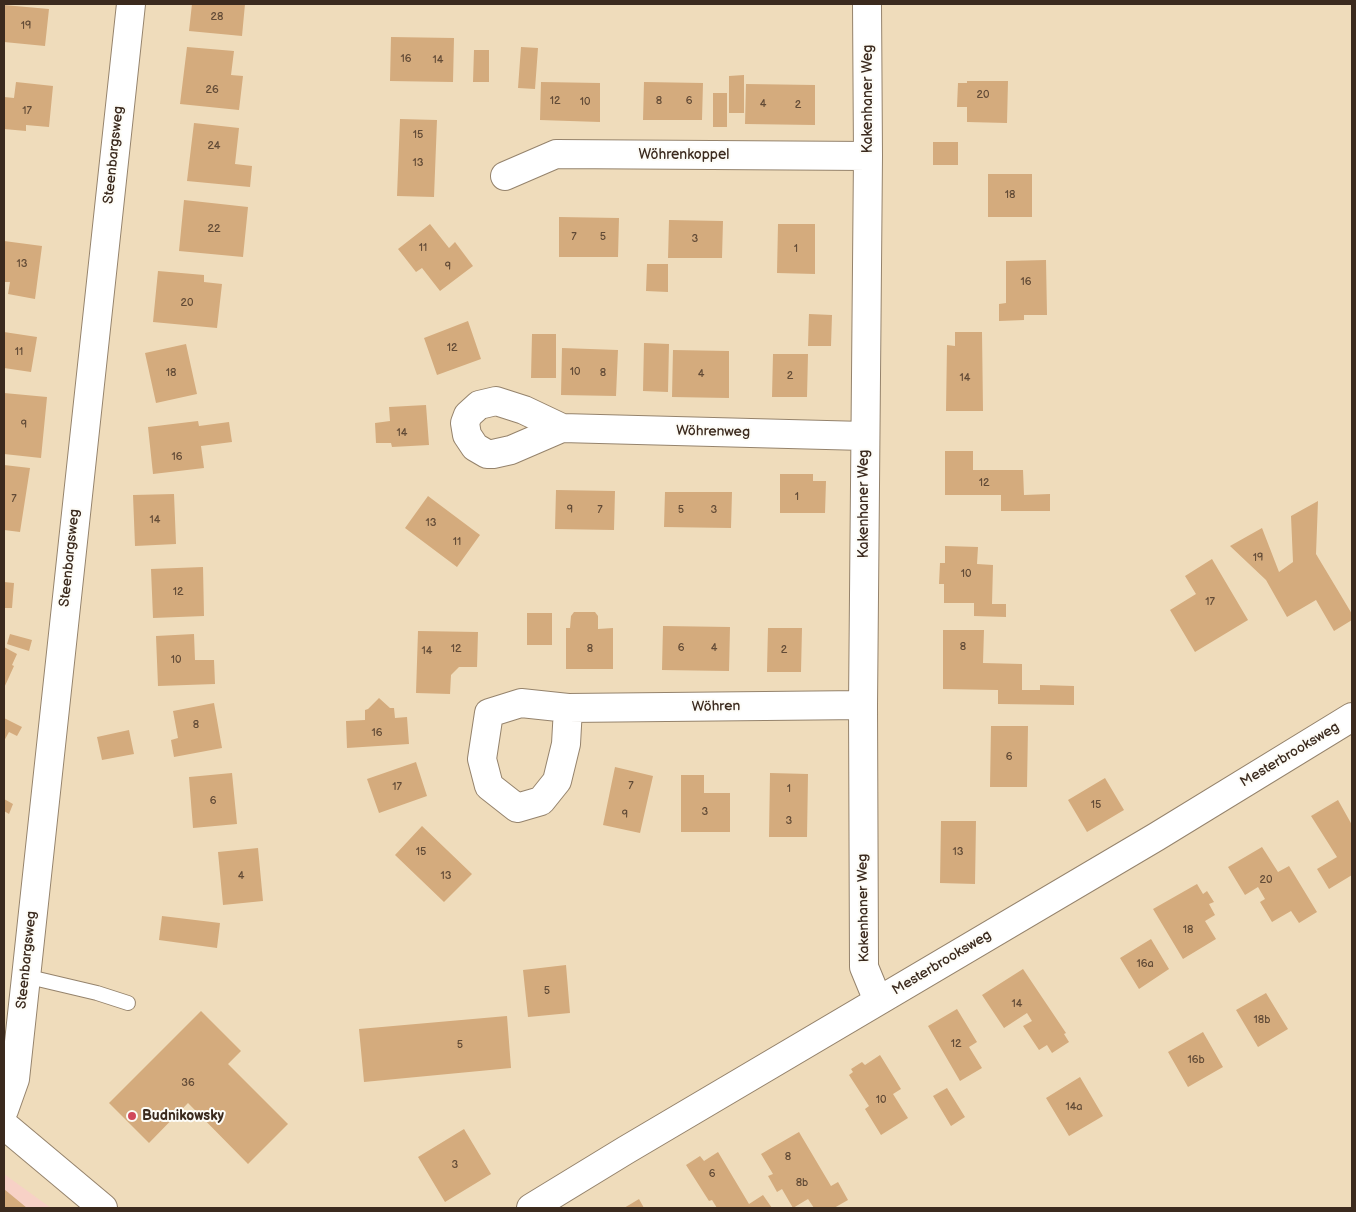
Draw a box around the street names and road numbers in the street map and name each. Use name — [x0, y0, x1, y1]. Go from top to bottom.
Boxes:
street label: Kakenhaner Weg — [860, 45, 876, 153]
street label: Steenbargsweg — [101, 105, 127, 205]
street label: Wöhrenkoppel — [639, 147, 729, 163]
street label: Wöhrenweg — [676, 423, 750, 441]
street label: Kakenhaner Weg — [856, 450, 872, 558]
street label: Steenbargsweg — [57, 508, 83, 608]
street label: Wöhren — [692, 698, 740, 716]
street label: Mesterbrooksweg — [1237, 719, 1343, 791]
street label: Kakenhaner Weg — [855, 854, 873, 962]
street label: Steenbargsweg — [14, 910, 40, 1010]
street label: Mesterbrooksweg — [889, 927, 995, 999]

